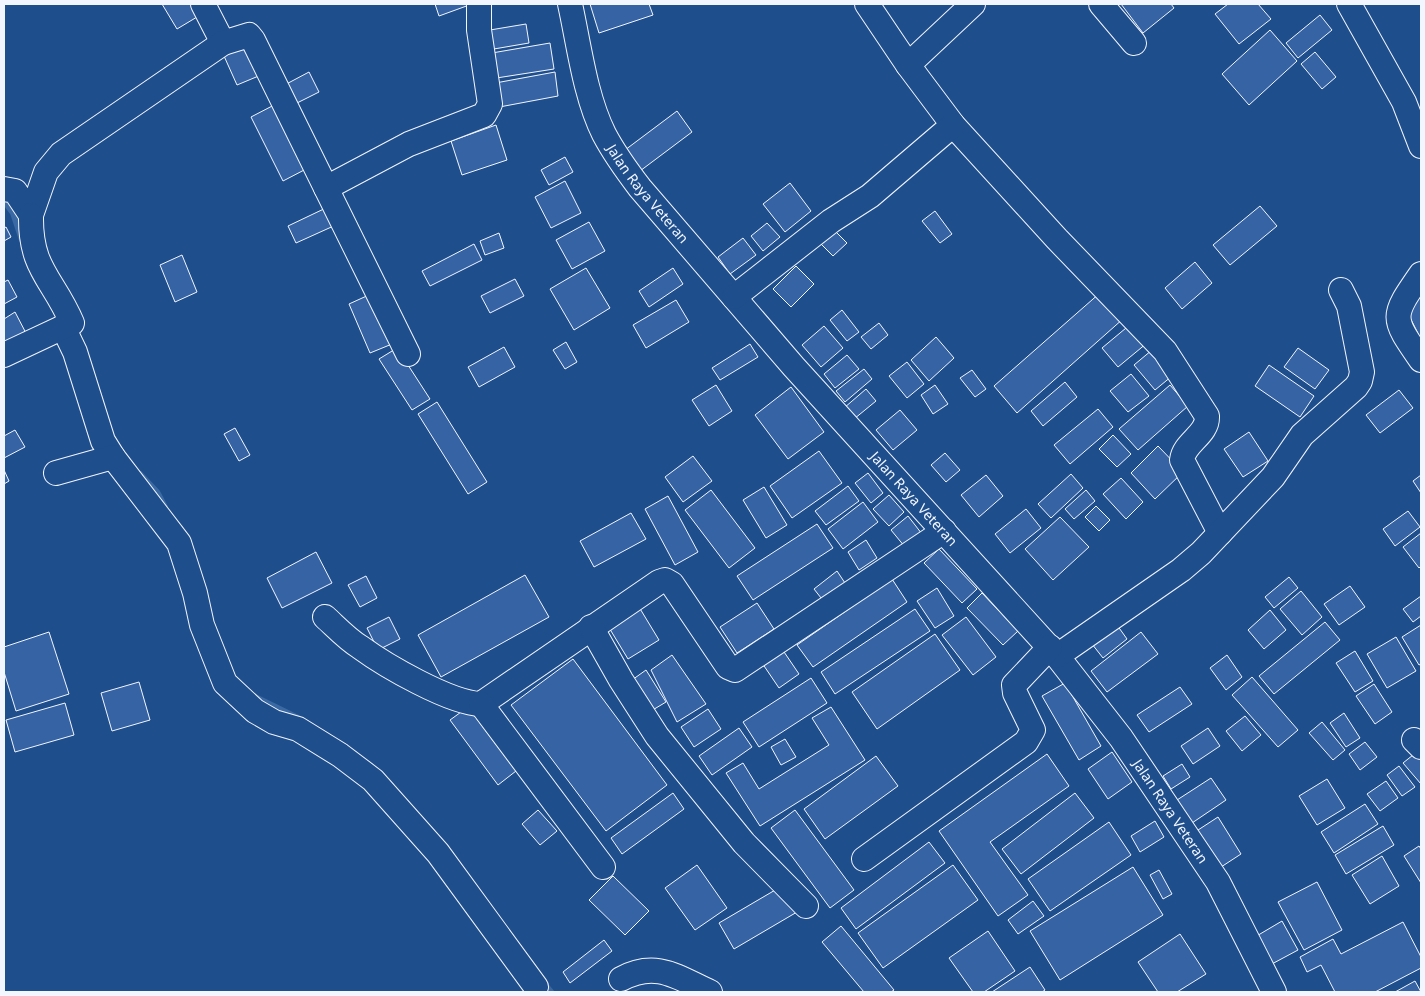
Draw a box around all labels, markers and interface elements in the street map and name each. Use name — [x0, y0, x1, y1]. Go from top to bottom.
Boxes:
street label: Jalan Raya Veteran — [602, 139, 693, 247]
street label: Jalan Raya Veteran — [865, 446, 962, 550]
street label: Jalan Raya Veteran — [1128, 754, 1213, 867]

